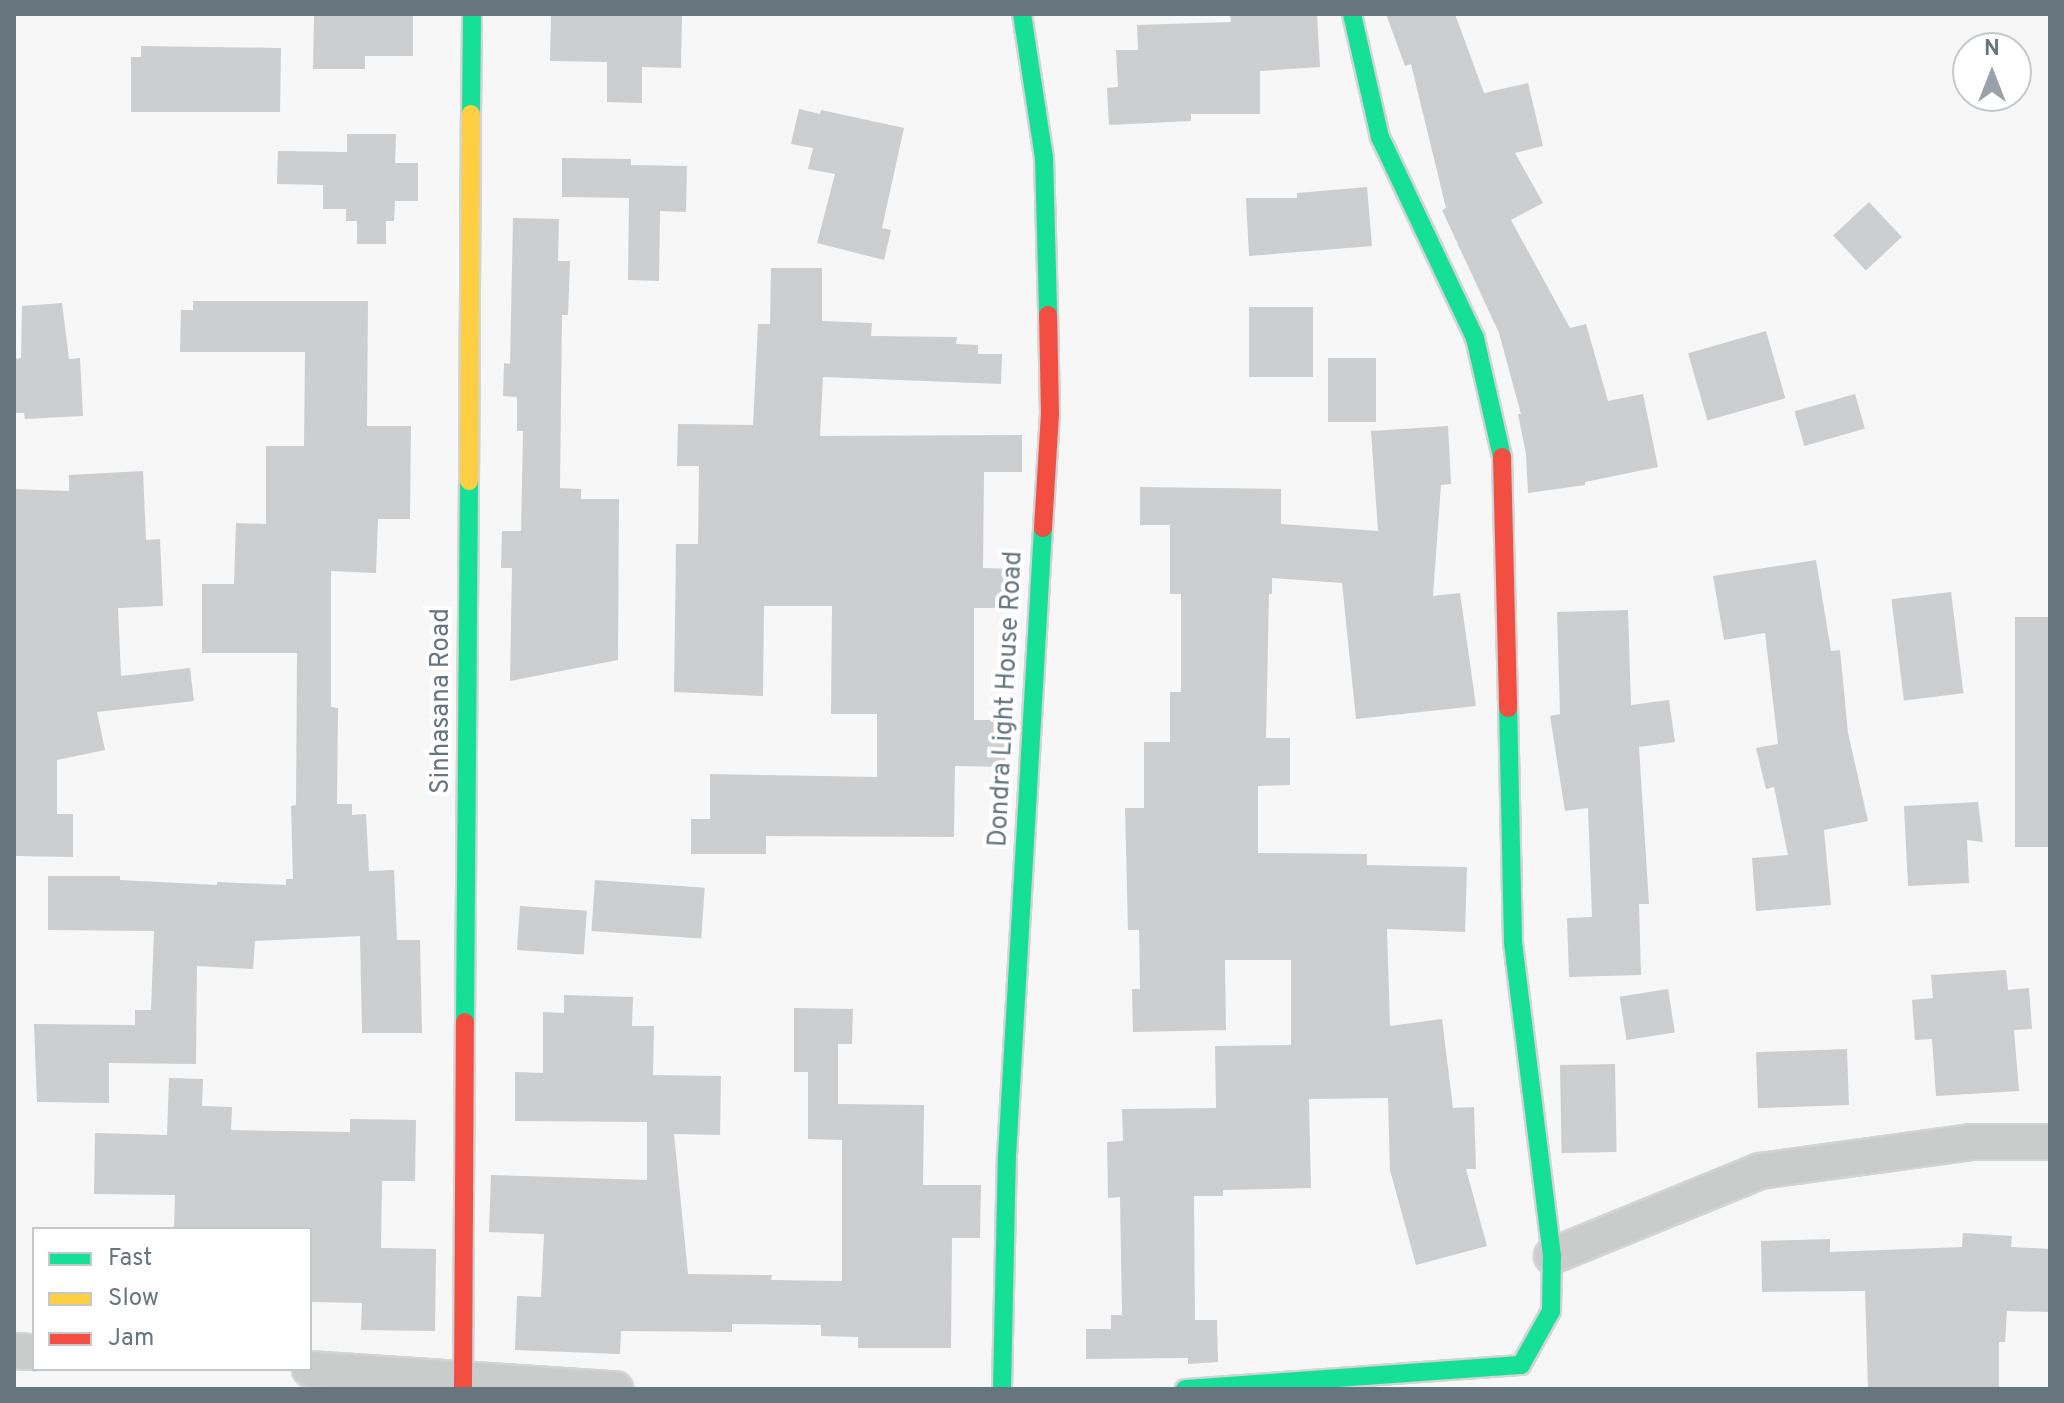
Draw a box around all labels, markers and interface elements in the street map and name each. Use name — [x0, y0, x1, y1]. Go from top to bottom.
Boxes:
north arrow — [1952, 32, 2032, 112]
text: N — [1984, 36, 2000, 63]
street label: Dondra Light House Road — [984, 550, 1030, 848]
street label: Sinhasana Road — [426, 608, 458, 794]
legend — [32, 1227, 312, 1371]
text: Fast — [108, 1244, 152, 1274]
text: Slow — [108, 1284, 159, 1314]
text: Jam — [108, 1324, 154, 1354]

